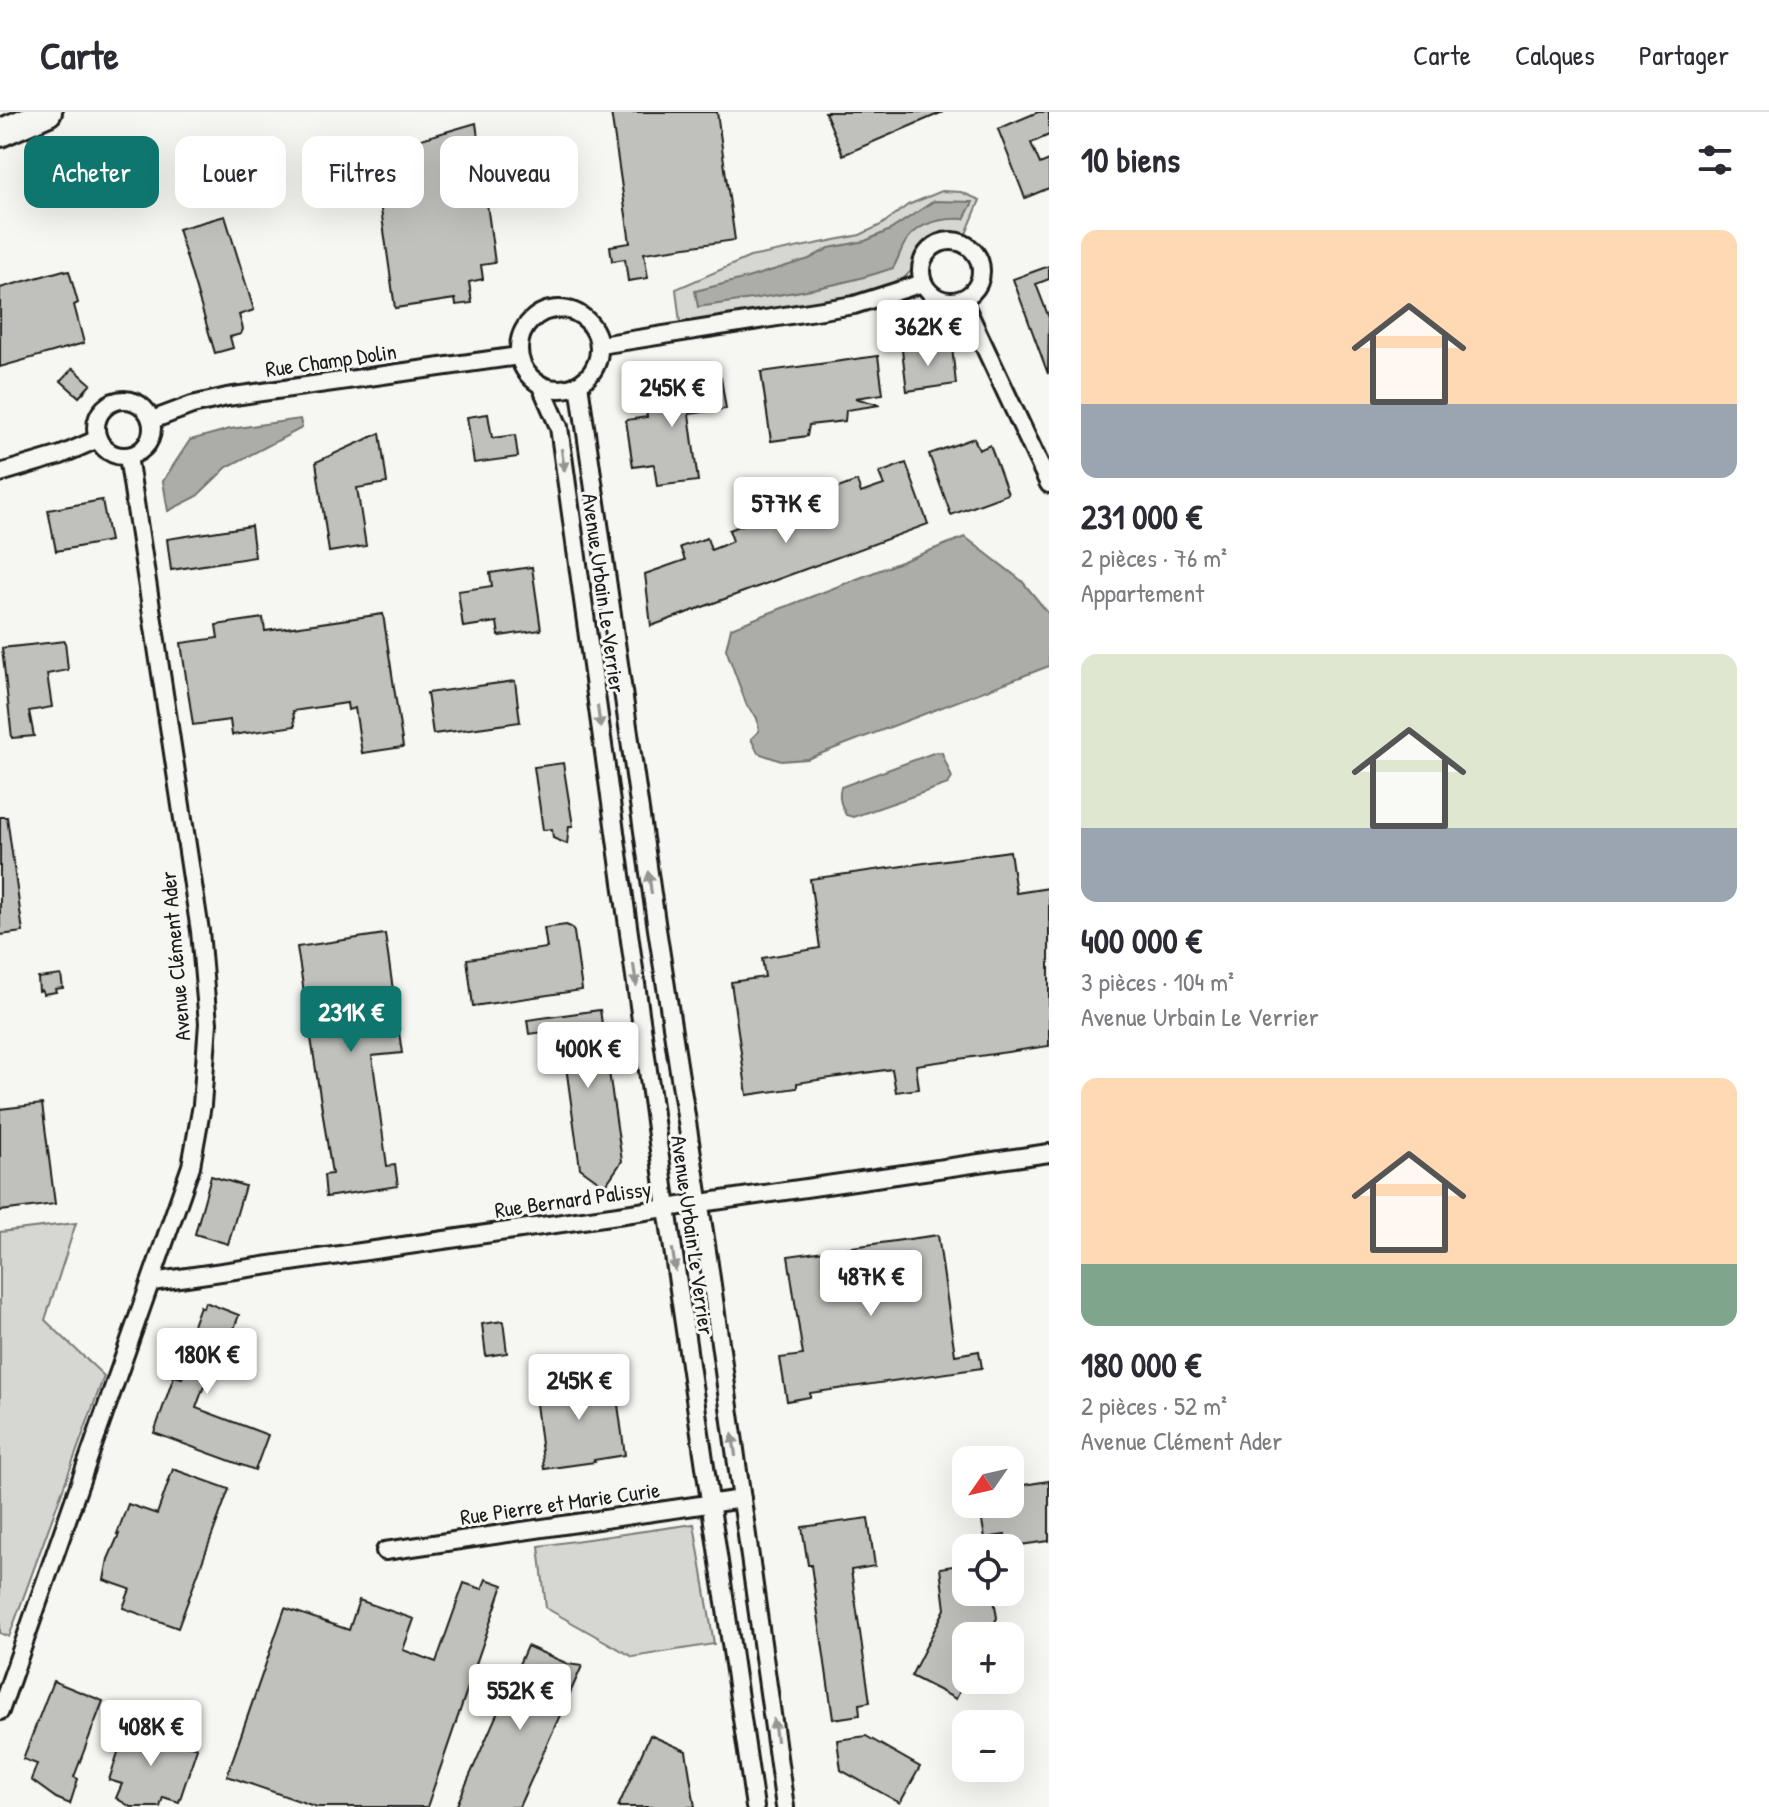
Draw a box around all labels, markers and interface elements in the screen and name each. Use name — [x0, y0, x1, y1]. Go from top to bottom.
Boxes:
text: Carte — [40, 29, 119, 81]
text: Carte — [1413, 36, 1471, 74]
text: Calques — [1515, 36, 1595, 74]
text: Partager — [1639, 36, 1729, 74]
chip: Acheter — [24, 136, 159, 208]
chip: Louer — [175, 136, 286, 208]
chip: Filtres — [302, 136, 424, 208]
chip: Nouveau — [440, 136, 578, 208]
text: 10 biens — [1081, 137, 1180, 183]
icon: filters — [1693, 138, 1737, 182]
icon: home — [1337, 282, 1481, 426]
pin: 362K € — [863, 300, 993, 368]
text: 362K € — [895, 308, 961, 343]
street label: Rue Champ Dolin — [264, 336, 398, 384]
pin: 245K € — [607, 361, 737, 429]
text: 245K € — [639, 369, 705, 404]
one-way arrow — [557, 448, 570, 473]
pin: 577K € — [721, 477, 851, 545]
text: 577K € — [752, 485, 820, 520]
street label: Avenue Urbain Le Verrier — [575, 491, 633, 695]
text: 231 000 € — [1081, 494, 1202, 540]
text: 2 pièces · 76 m² — [1081, 540, 1227, 575]
text: Appartement — [1081, 575, 1204, 610]
one-way arrow — [593, 705, 606, 730]
icon: home — [1337, 706, 1481, 850]
street label: Avenue Clément Ader — [153, 869, 197, 1042]
one-way arrow — [643, 870, 656, 895]
text: 400 000 € — [1081, 918, 1202, 964]
one-way arrow — [629, 963, 642, 988]
text: 3 pièces · 104 m² — [1081, 964, 1234, 999]
pin: 231K € — [286, 986, 416, 1054]
text: 231K € — [318, 994, 384, 1029]
text: Avenue Urbain Le Verrier — [1081, 999, 1319, 1034]
pin: 400K € — [523, 1022, 653, 1090]
text: 400K € — [555, 1030, 621, 1065]
icon: home — [1337, 1130, 1481, 1274]
street label: Avenue Urbain Le Verrier — [664, 1133, 722, 1337]
street label: Rue Bernard Palissy — [493, 1173, 653, 1225]
one-way arrow — [668, 1248, 681, 1273]
pin: 487K € — [806, 1250, 936, 1318]
text: 487K € — [838, 1258, 904, 1293]
pin: 180K € — [142, 1328, 272, 1396]
text: 180K € — [175, 1336, 239, 1371]
text: 180 000 € — [1081, 1342, 1201, 1388]
pin: 245K € — [514, 1354, 644, 1422]
text: 245K € — [546, 1362, 612, 1397]
text: 2 pièces · 52 m² — [1081, 1388, 1227, 1423]
text: Avenue Clément Ader — [1081, 1423, 1282, 1458]
one-way arrow — [727, 1432, 740, 1457]
north arrow — [952, 1446, 1024, 1518]
map controls — [952, 1446, 1024, 1782]
street label: Rue Pierre et Marie Curie — [458, 1474, 662, 1532]
button: locate — [952, 1534, 1024, 1606]
button: + — [952, 1622, 1024, 1694]
pin: 552K € — [455, 1664, 585, 1732]
text: 552K € — [487, 1672, 553, 1707]
pin: 408K € — [86, 1700, 216, 1768]
text: 408K € — [119, 1708, 183, 1743]
button: − — [952, 1710, 1024, 1782]
one-way arrow — [768, 1717, 781, 1742]

